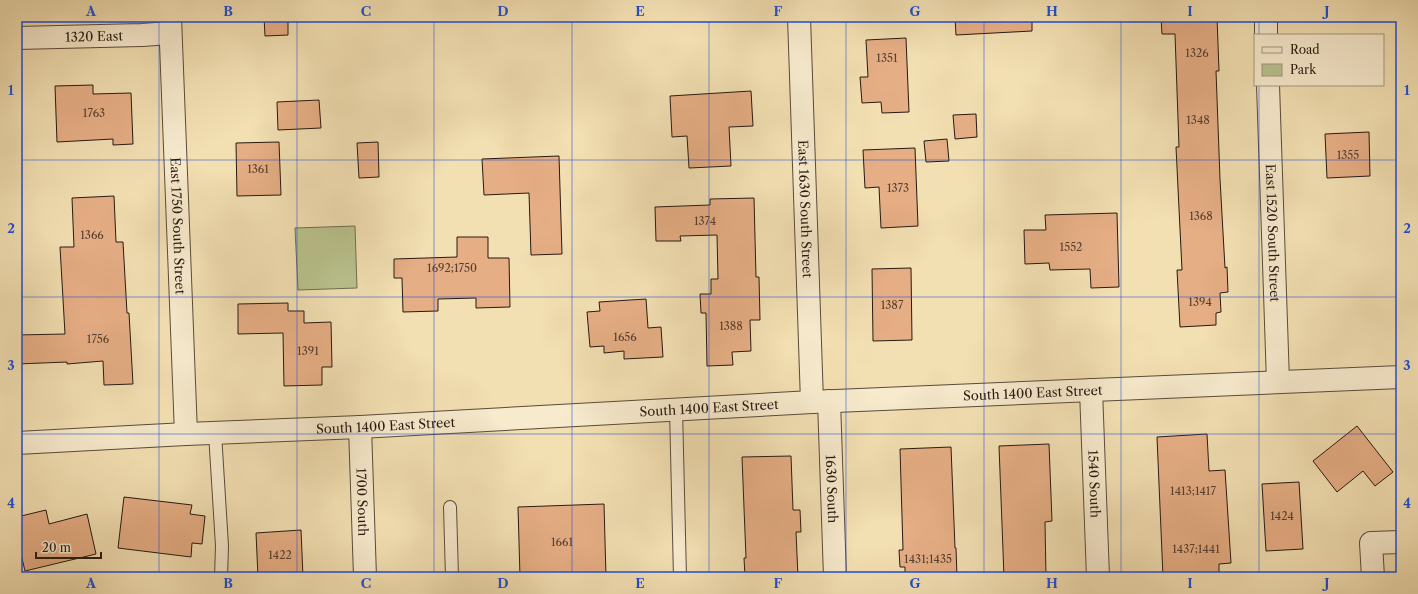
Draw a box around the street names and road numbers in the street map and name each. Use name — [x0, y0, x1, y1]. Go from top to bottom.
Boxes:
street label: 1320 East — [65, 27, 123, 45]
street label: East 1630 South Street — [795, 139, 816, 279]
street label: East 1750 South Street — [167, 157, 189, 295]
street label: East 1520 South Street — [1263, 164, 1283, 303]
street label: South 1400 East Street — [963, 382, 1103, 404]
street label: South 1400 East Street — [639, 396, 779, 420]
street label: South 1400 East Street — [316, 414, 456, 437]
street label: 1540 South — [1085, 450, 1104, 518]
street label: 1630 South — [823, 454, 841, 523]
street label: 1700 South — [353, 468, 372, 536]

